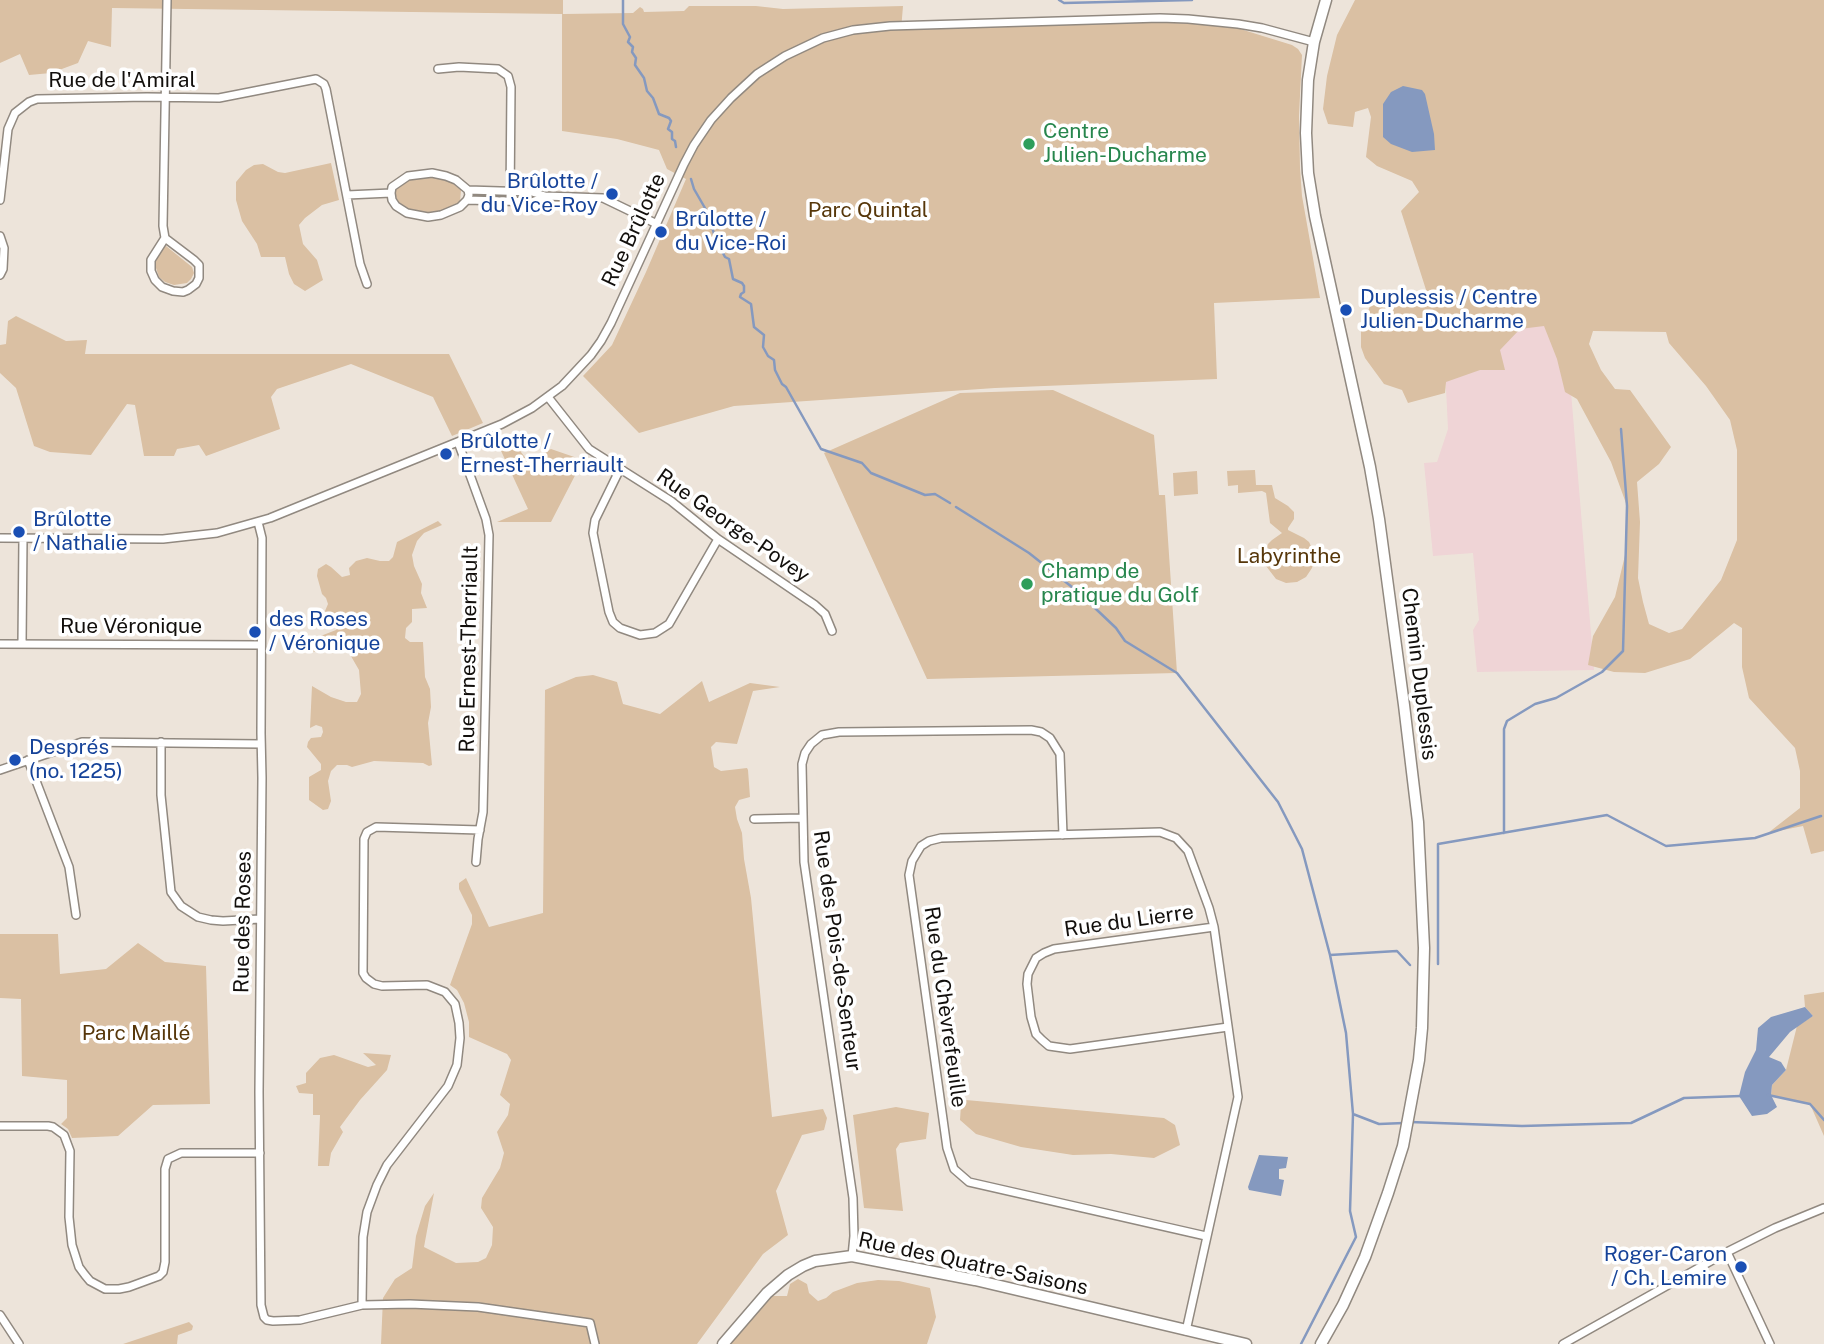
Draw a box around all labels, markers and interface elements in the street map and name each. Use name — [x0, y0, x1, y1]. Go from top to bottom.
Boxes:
street label: Rue de l'Amiral — [48, 68, 196, 94]
place label: Centre Julien-Ducharme — [1043, 119, 1207, 169]
marker: Centre Julien-Ducharme — [1021, 136, 1037, 152]
place label: Brûlotte / du Vice-Roy — [481, 169, 598, 219]
street label: Rue Brûlotte — [597, 169, 671, 291]
marker: Brûlotte / du Vice-Roy — [604, 186, 620, 202]
park label: Parc Quintal — [808, 198, 928, 224]
place label: Brûlotte / du Vice-Roi — [675, 207, 786, 257]
marker: Brûlotte / du Vice-Roi — [653, 224, 669, 240]
place label: Duplessis / Centre Julien-Ducharme — [1360, 285, 1538, 335]
marker: Duplessis / Centre Julien-Ducharme — [1338, 302, 1354, 318]
place label: Brûlotte / Ernest-Therriault — [460, 429, 624, 479]
marker: Brûlotte / Ernest-Therriault — [438, 446, 454, 462]
street label: Rue George-Povey — [652, 464, 814, 588]
place label: Brûlotte / Nathalie — [33, 507, 128, 557]
marker: Brûlotte / Nathalie — [11, 524, 27, 540]
park label: Labyrinthe — [1237, 544, 1341, 570]
street label: Rue Ernest-Therriault — [455, 545, 483, 753]
place label: Champ de pratique du Golf — [1041, 559, 1199, 609]
marker: Champ de pratique du Golf — [1019, 576, 1035, 592]
street label: Chemin Duplessis — [1396, 586, 1442, 762]
place label: des Roses / Véronique — [269, 607, 380, 657]
street label: Rue Véronique — [60, 614, 202, 640]
marker: des Roses / Véronique — [247, 624, 263, 640]
place label: Després (no. 1225) — [29, 735, 123, 785]
marker: Després (no. 1225) — [7, 752, 23, 768]
street label: Rue des Pois-de-Senteur — [808, 829, 866, 1073]
street label: Rue des Roses — [229, 851, 257, 993]
street label: Rue du Lierre — [1063, 899, 1195, 943]
street label: Rue du Chèvrefeuille — [918, 905, 972, 1109]
park label: Parc Maillé — [82, 1021, 190, 1047]
street label: Rue des Quatre-Saisons — [856, 1227, 1090, 1301]
place label: Roger-Caron / Ch. Lemire — [1604, 1242, 1727, 1292]
marker: Roger-Caron / Ch. Lemire — [1733, 1259, 1749, 1275]

